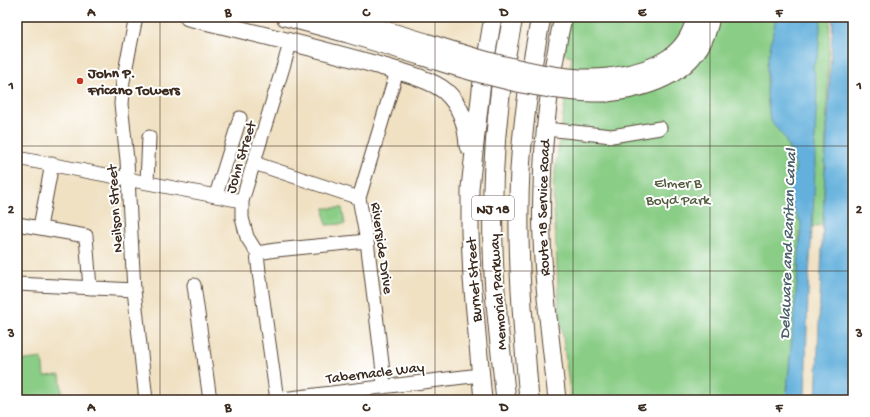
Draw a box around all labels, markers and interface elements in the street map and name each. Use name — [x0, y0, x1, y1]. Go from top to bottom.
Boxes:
text: A — [86, 6, 96, 21]
text: B — [224, 6, 233, 21]
text: C — [361, 6, 371, 21]
text: D — [499, 6, 509, 21]
text: E — [638, 6, 647, 21]
text: F — [775, 6, 784, 21]
place label: John P. Fricano Towers — [87, 65, 181, 100]
marker: John P. Fricano Towers — [75, 76, 85, 86]
text: 1 — [7, 79, 14, 94]
text: 1 — [855, 79, 862, 94]
street label: John Street — [222, 118, 262, 196]
street label: Route 18 Service Road — [534, 138, 556, 277]
water label: Delaware and Raritan Canal — [777, 147, 802, 340]
street label: Neilson Street — [104, 162, 128, 253]
park label: Elmer B Boyd Park — [645, 175, 711, 210]
road number: NJ 18 — [472, 196, 514, 220]
street label: Riverside Drive — [366, 201, 396, 295]
text: 2 — [8, 203, 15, 218]
text: 2 — [856, 203, 863, 218]
street label: Memorial Parkway — [486, 233, 512, 350]
street label: Burnet Street — [463, 235, 487, 324]
text: 3 — [7, 327, 15, 342]
text: 3 — [855, 327, 863, 342]
street label: Tabernacle Way — [324, 359, 426, 389]
text: A — [86, 401, 96, 416]
text: B — [224, 401, 233, 416]
text: C — [361, 401, 371, 416]
text: D — [499, 401, 509, 416]
text: E — [638, 401, 647, 416]
text: F — [775, 401, 784, 416]

